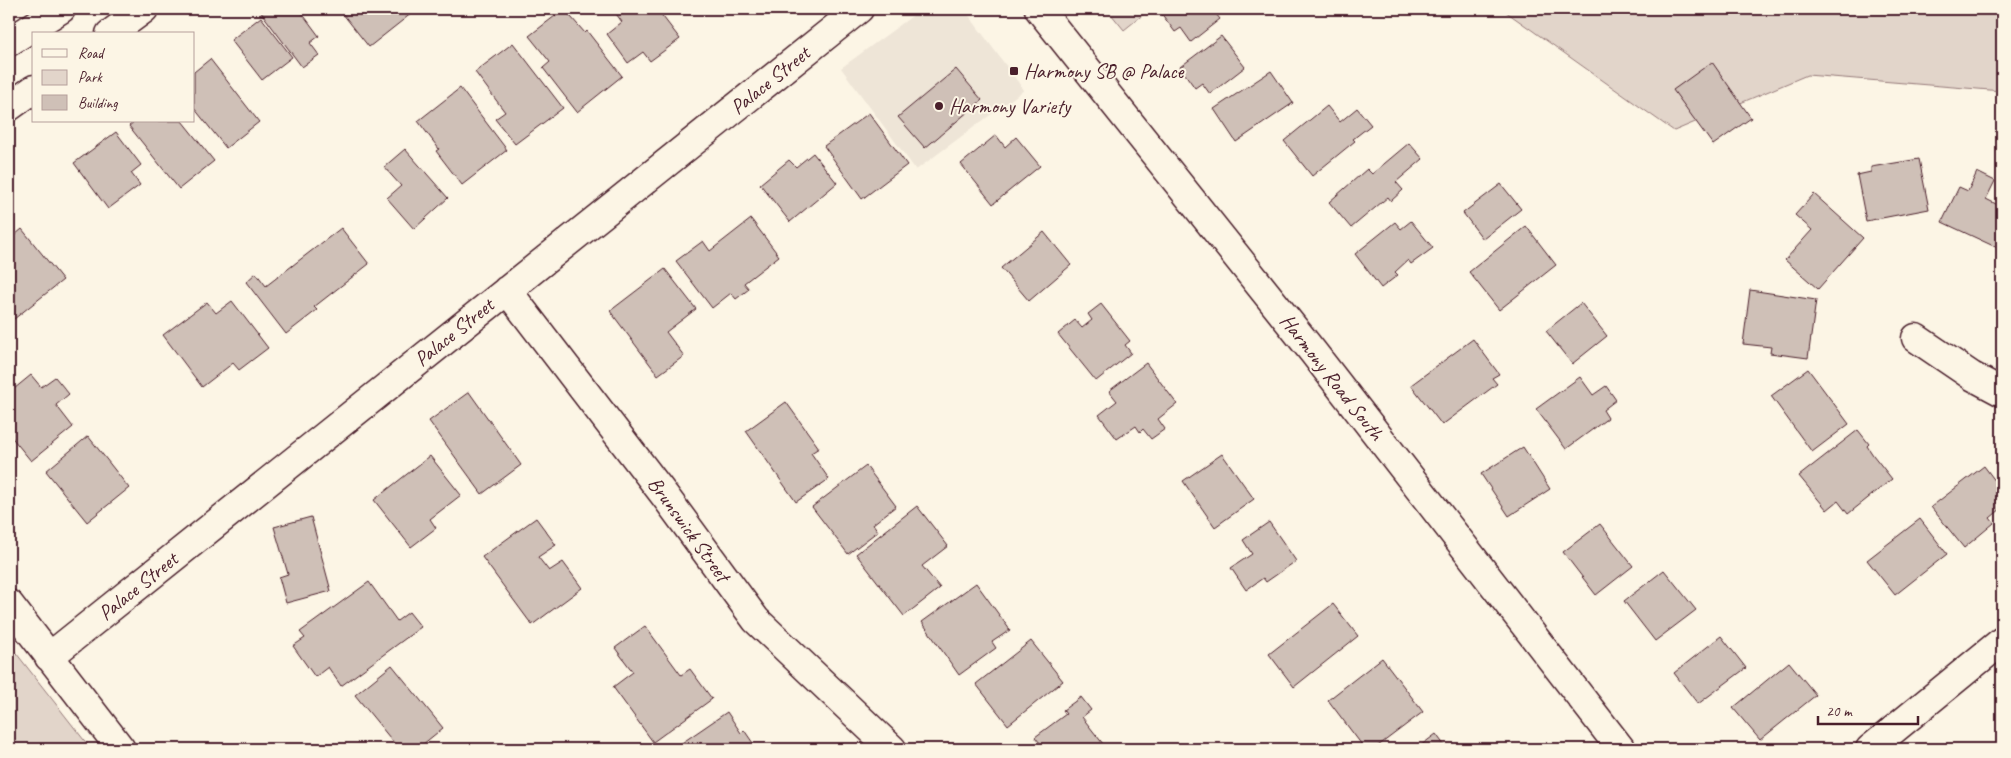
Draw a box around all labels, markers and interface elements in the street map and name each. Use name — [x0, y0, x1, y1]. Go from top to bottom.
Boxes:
legend — [32, 32, 195, 122]
street label: Palace Street — [725, 39, 817, 120]
text: Road — [78, 44, 105, 63]
place label: Harmony SB @ Palace — [1024, 58, 1185, 84]
marker: Harmony SB @ Palace — [1008, 65, 1020, 77]
text: Park — [78, 68, 103, 87]
place label: Harmony Variety — [949, 93, 1072, 119]
text: Building — [78, 94, 118, 113]
marker: Harmony Variety — [933, 100, 945, 112]
street label: Palace Street — [409, 291, 501, 372]
street label: Harmony Road South — [1274, 308, 1390, 447]
street label: Brunswick Street — [642, 471, 738, 589]
street label: Palace Street — [93, 545, 185, 626]
scale bar — [1818, 693, 1918, 725]
text: 20 m — [1826, 702, 1853, 721]

